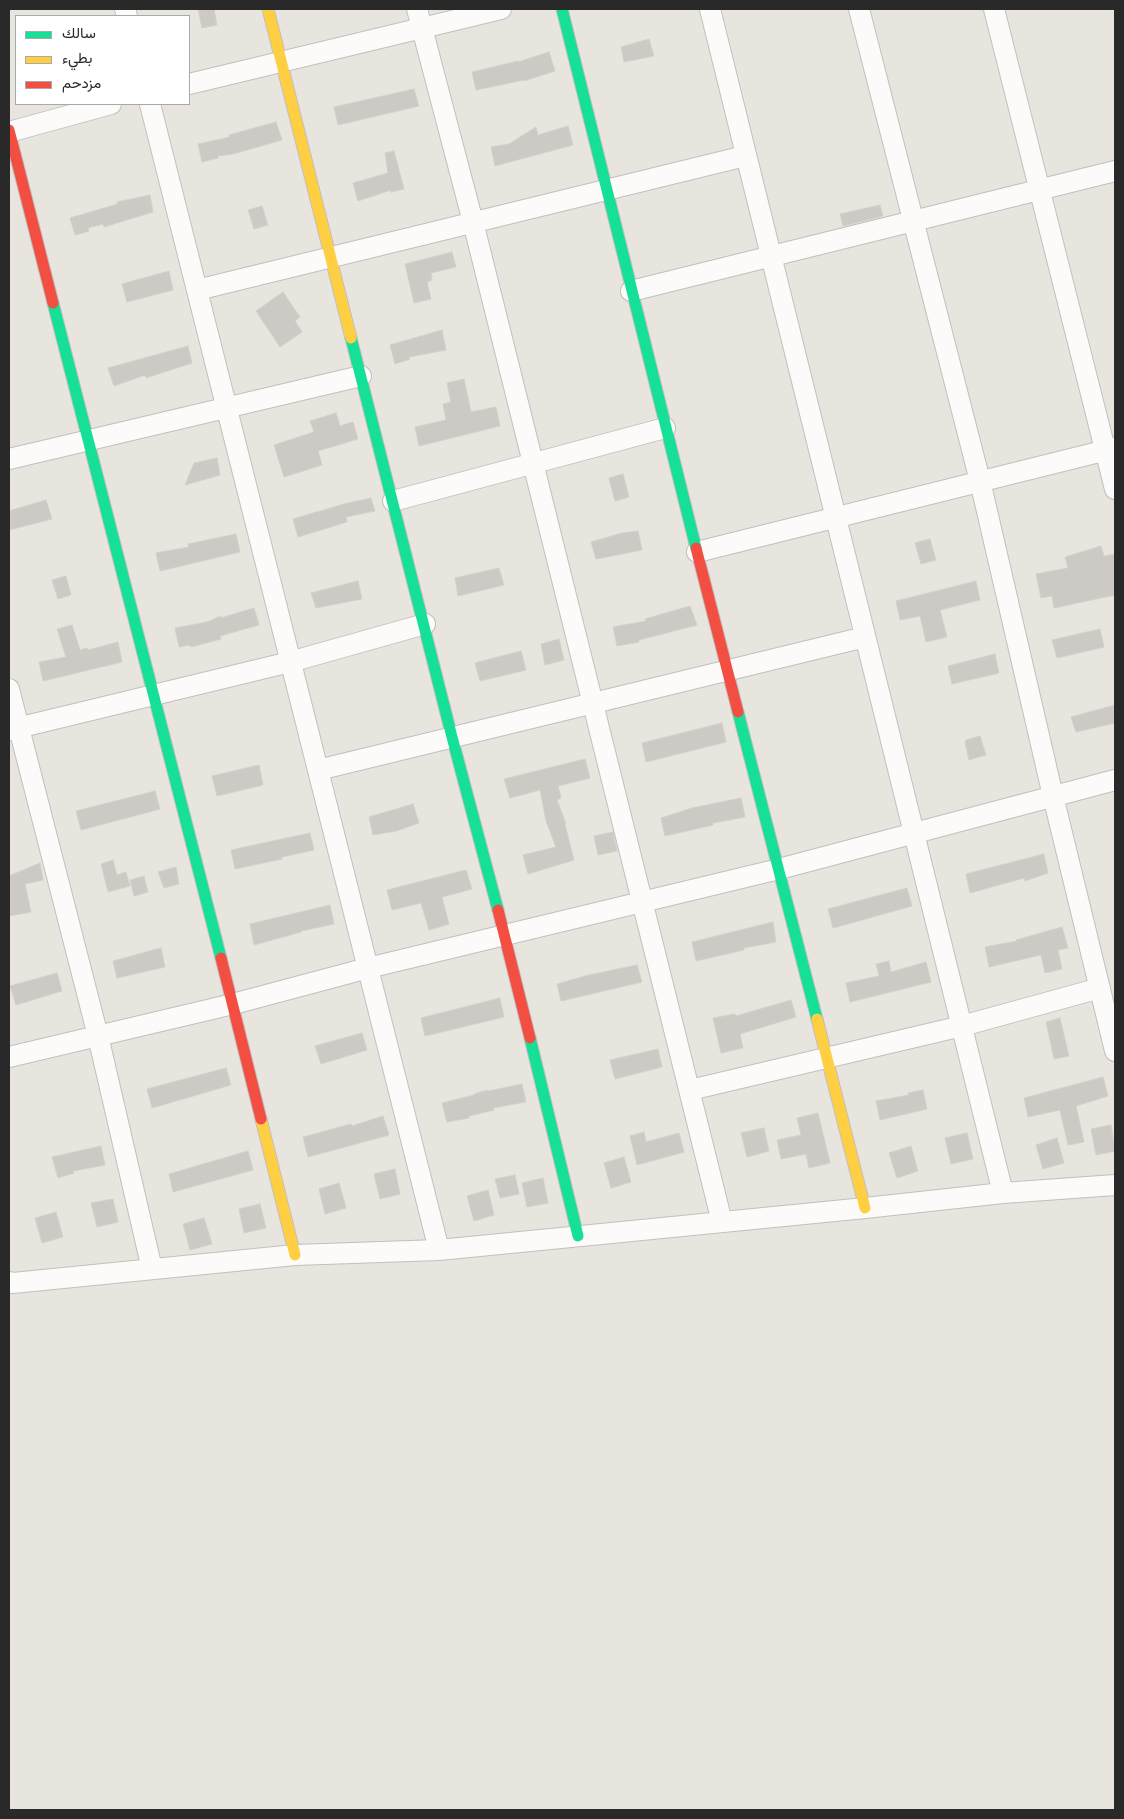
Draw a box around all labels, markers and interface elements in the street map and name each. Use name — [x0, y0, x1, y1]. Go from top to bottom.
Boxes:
legend — [15, 15, 190, 105]
text: سالك — [62, 23, 96, 43]
text: بطيء — [62, 48, 92, 68]
text: مزدحم — [62, 73, 101, 93]

